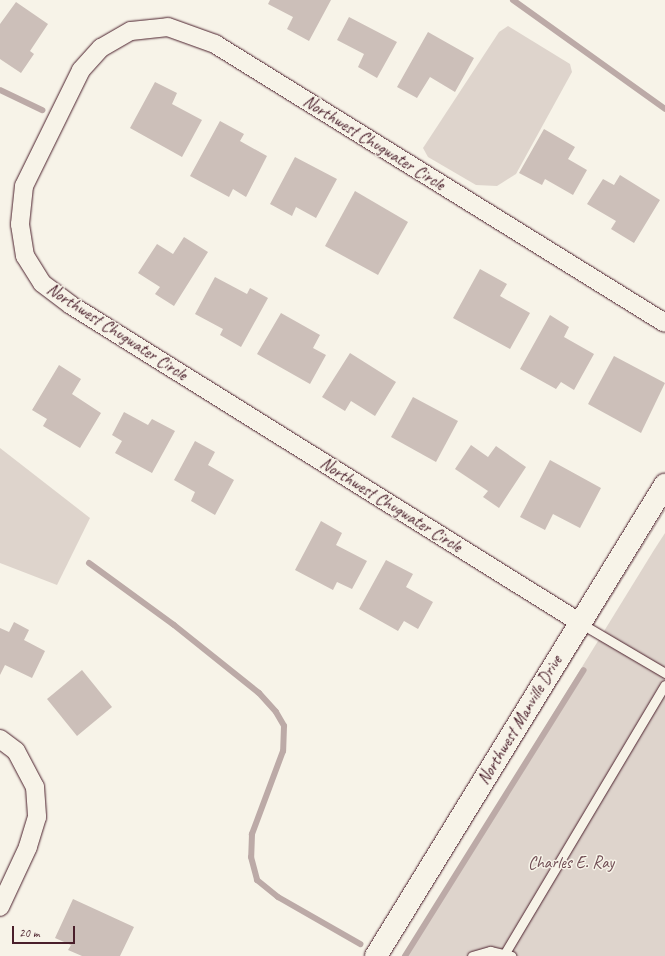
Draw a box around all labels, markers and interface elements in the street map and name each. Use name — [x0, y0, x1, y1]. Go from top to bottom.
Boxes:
street label: Northwest Chugwater Circle — [300, 91, 448, 195]
street label: Northwest Chugwater Circle — [43, 279, 191, 385]
street label: Northwest Chugwater Circle — [317, 453, 465, 557]
street label: Northwest Manville Drive — [473, 652, 567, 788]
park label: Charles E. Ray — [528, 853, 614, 873]
scale bar — [14, 918, 77, 944]
text: 20 m — [19, 925, 39, 941]

